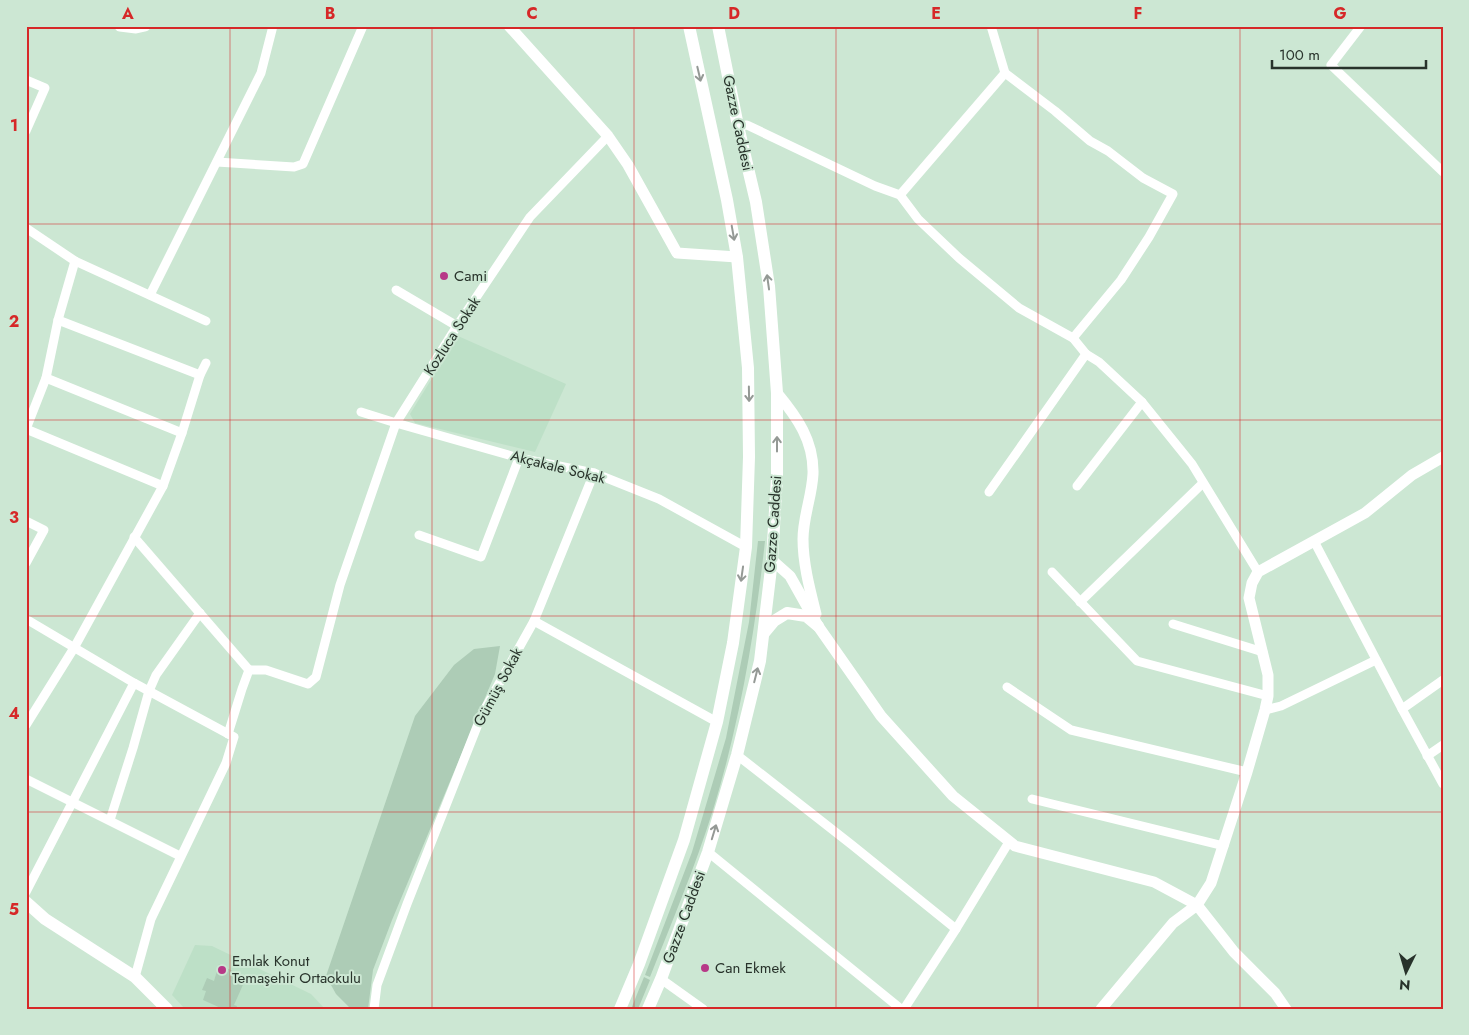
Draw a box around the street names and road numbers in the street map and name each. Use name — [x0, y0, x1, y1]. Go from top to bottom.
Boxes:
street label: Gazze Caddesi — [717, 73, 759, 173]
street label: Kozluca Sokak — [418, 292, 486, 380]
street label: Akçakale Sokak — [508, 445, 608, 489]
street label: Gazze Caddesi — [759, 475, 787, 573]
street label: Gümüş Sokak — [468, 643, 528, 730]
street label: Gazze Caddesi — [657, 867, 711, 967]

